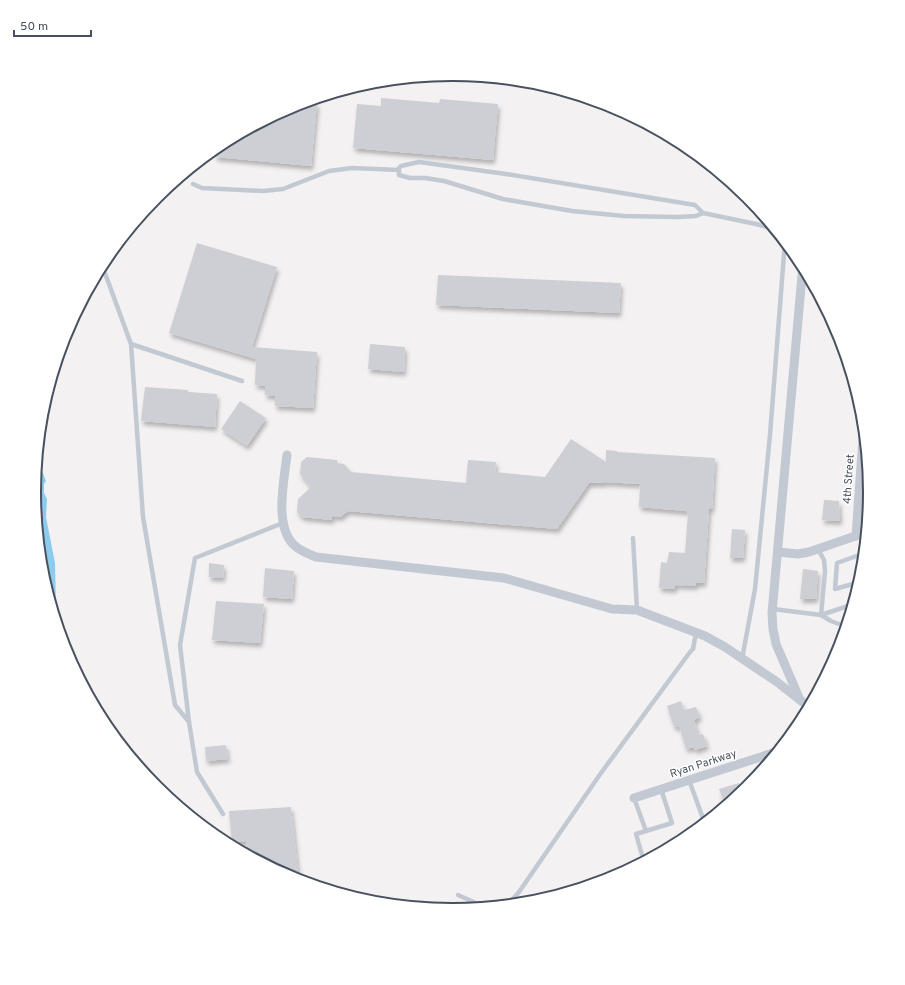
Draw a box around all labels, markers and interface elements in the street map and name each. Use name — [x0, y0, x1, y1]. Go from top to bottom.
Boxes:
scale bar — [14, 12, 91, 38]
text: 50 m — [20, 19, 48, 35]
street label: 4th Street — [840, 454, 858, 504]
street label: Ryan Parkway — [668, 747, 739, 781]

